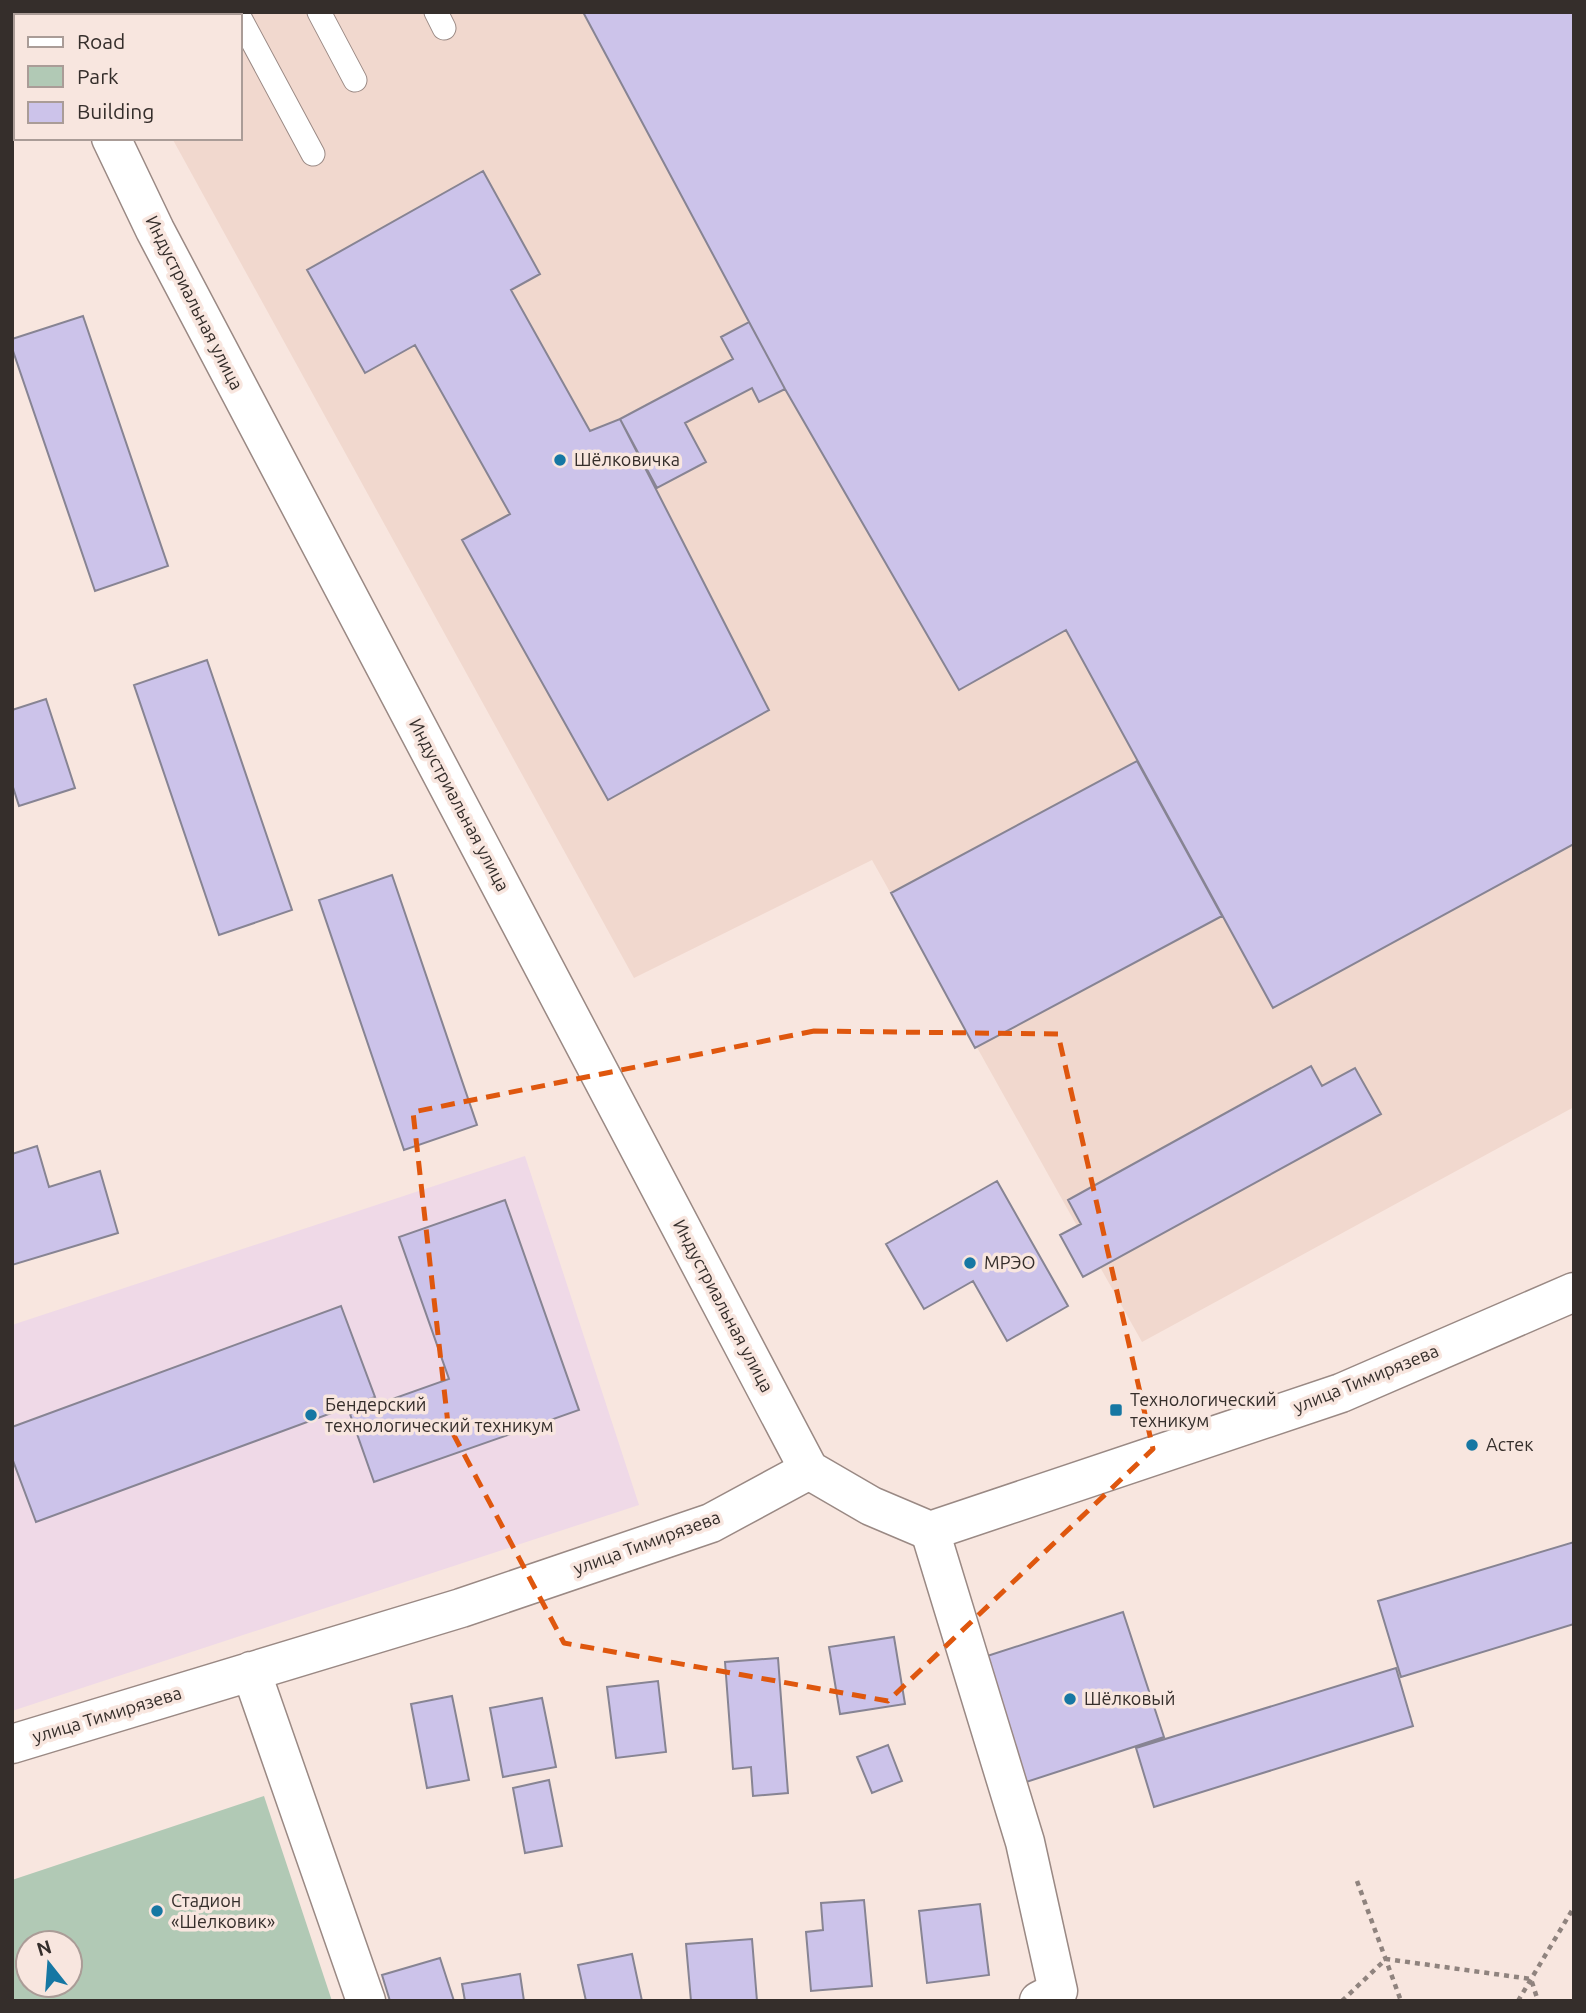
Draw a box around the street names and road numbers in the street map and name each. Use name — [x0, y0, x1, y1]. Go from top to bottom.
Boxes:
street label: Индустриальная улица — [142, 212, 248, 393]
street label: Индустриальная улица — [406, 715, 514, 894]
street label: Индустриальная улица — [670, 1216, 778, 1395]
street label: улица Тимирязева — [1290, 1340, 1441, 1416]
street label: улица Тимирязева — [571, 1506, 723, 1578]
street label: улица Тимирязева — [30, 1682, 184, 1746]

